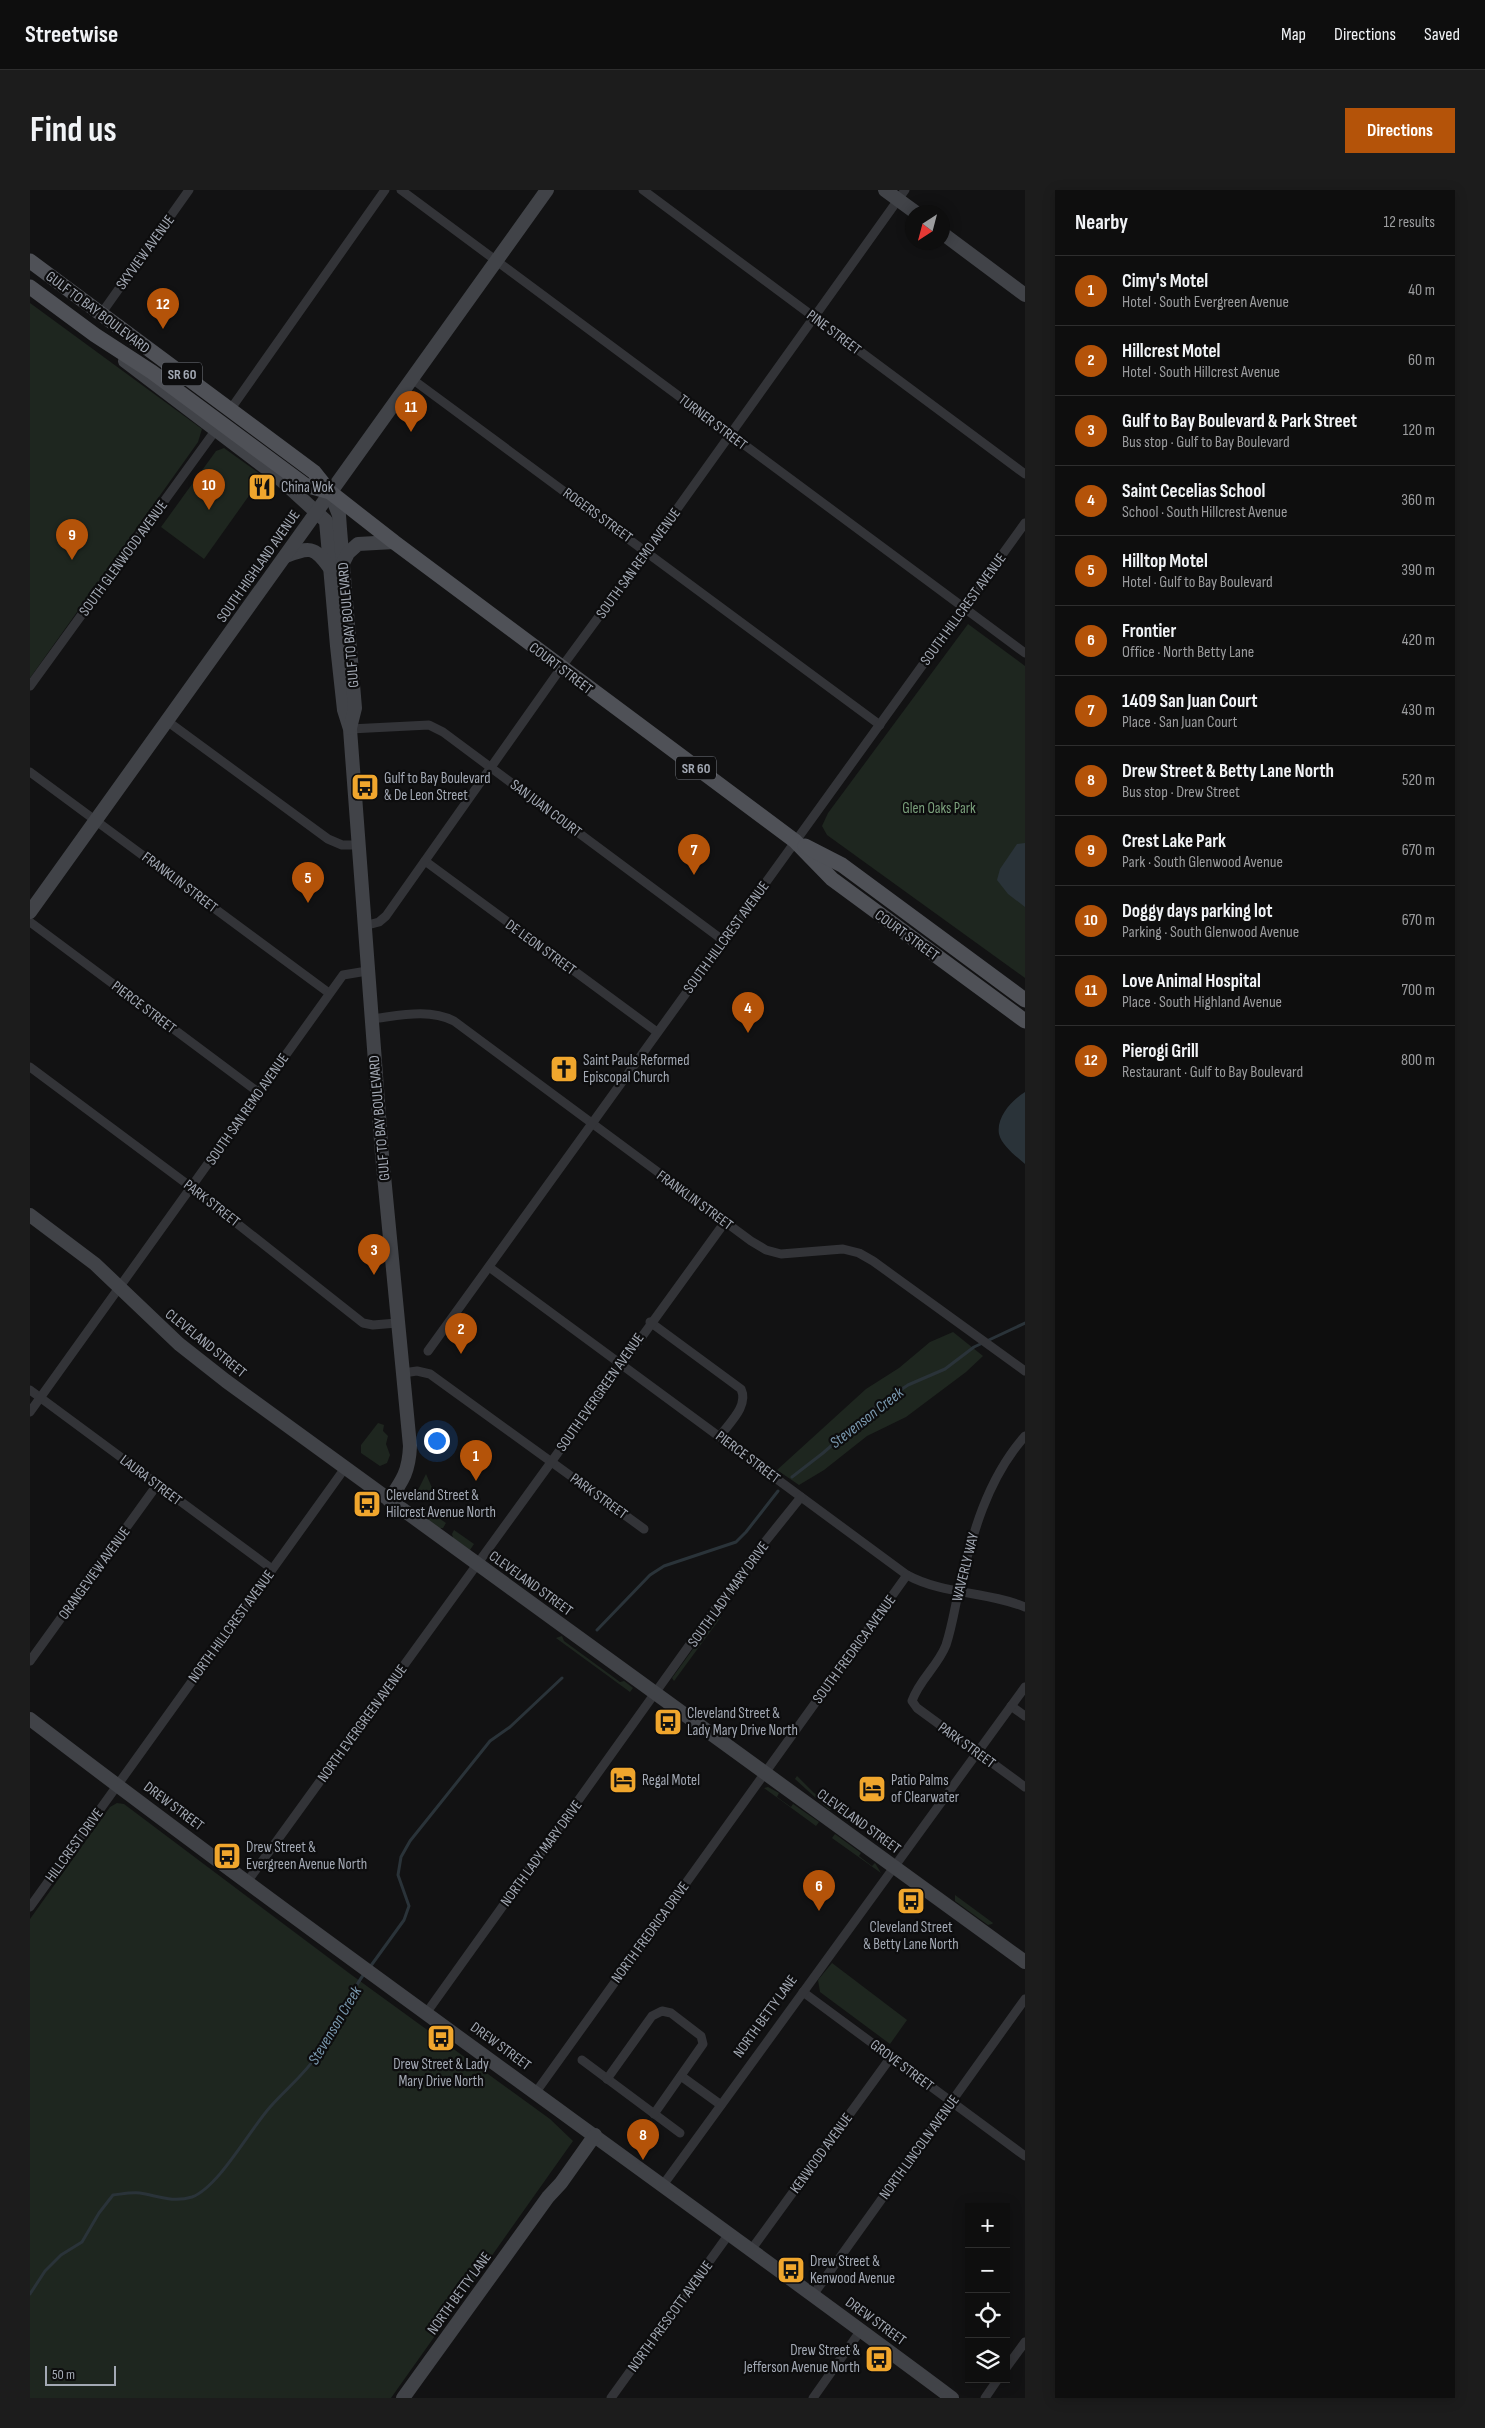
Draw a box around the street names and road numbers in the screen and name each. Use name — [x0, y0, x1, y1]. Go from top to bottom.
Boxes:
street label: SKYVIEW AVENUE — [112, 211, 179, 293]
street label: GULF TO BAY BOULEVARD — [42, 267, 154, 358]
street label: PINE STREET — [803, 306, 865, 359]
road number: SR 60 — [162, 362, 202, 385]
street label: TURNER STREET — [674, 390, 751, 454]
street label: ROGERS STREET — [559, 484, 636, 547]
street label: SOUTH GLENWOOD AVENUE — [75, 497, 172, 620]
street label: SOUTH SAN REMO AVENUE — [592, 504, 685, 622]
street label: SOUTH HIGHLAND AVENUE — [213, 506, 304, 626]
street label: SOUTH HILLCREST AVENUE — [916, 549, 1011, 669]
street label: GULF TO BAY BOULEVARD — [334, 561, 363, 688]
street label: COURT STREET — [525, 638, 596, 699]
road number: SR 60 — [676, 756, 716, 780]
street label: SAN JUAN COURT — [506, 775, 585, 841]
street label: FRANKLIN STREET — [138, 848, 221, 917]
street label: SOUTH HILLCREST AVENUE — [679, 877, 774, 997]
street label: COURT STREET — [871, 906, 943, 965]
street label: DE LEON STREET — [502, 915, 580, 979]
street label: PIERCE STREET — [108, 977, 180, 1038]
street label: SOUTH SAN REMO AVENUE — [202, 1050, 293, 1169]
street label: GULF TO BAY BOULEVARD — [365, 1054, 394, 1181]
street label: FRANKLIN STREET — [653, 1166, 737, 1235]
street label: PARK STREET — [180, 1175, 244, 1231]
street label: CLEVELAND STREET — [161, 1305, 250, 1382]
street label: SOUTH EVERGREEN AVENUE — [552, 1329, 648, 1455]
street label: PIERCE STREET — [712, 1427, 784, 1488]
street label: LAURA STREET — [116, 1451, 186, 1510]
street label: PARK STREET — [566, 1469, 631, 1524]
street label: ORANGEVIEW AVENUE — [54, 1523, 134, 1623]
street label: WAVERLY WAY — [948, 1530, 983, 1603]
street label: SOUTH LADY MARY DRIVE — [684, 1538, 773, 1651]
street label: CLEVELAND STREET — [485, 1547, 576, 1620]
street label: NORTH HILLCREST AVENUE — [184, 1566, 279, 1686]
street label: SOUTH FREDRICA AVENUE — [809, 1591, 900, 1707]
street label: NORTH EVERGREEN AVENUE — [313, 1661, 411, 1786]
street label: PARK STREET — [934, 1718, 999, 1773]
street label: DREW STREET — [140, 1778, 208, 1835]
street label: CLEVELAND STREET — [813, 1785, 904, 1858]
street label: NORTH LADY MARY DRIVE — [496, 1796, 586, 1910]
street label: HILLCREST DRIVE — [41, 1805, 108, 1886]
street label: NORTH FREDRICA DRIVE — [607, 1878, 694, 1987]
street label: NORTH BETTY LANE — [729, 1971, 802, 2061]
street label: DREW STREET — [467, 2018, 535, 2075]
street label: GROVE STREET — [866, 2035, 937, 2095]
street label: NORTH LINCOLN AVENUE — [875, 2091, 964, 2203]
street label: KENWOOD AVENUE — [786, 2109, 857, 2197]
street label: NORTH BETTY LANE — [423, 2248, 496, 2338]
street label: NORTH PRESCOTT AVENUE — [624, 2257, 717, 2376]
street label: DREW STREET — [842, 2293, 910, 2350]

